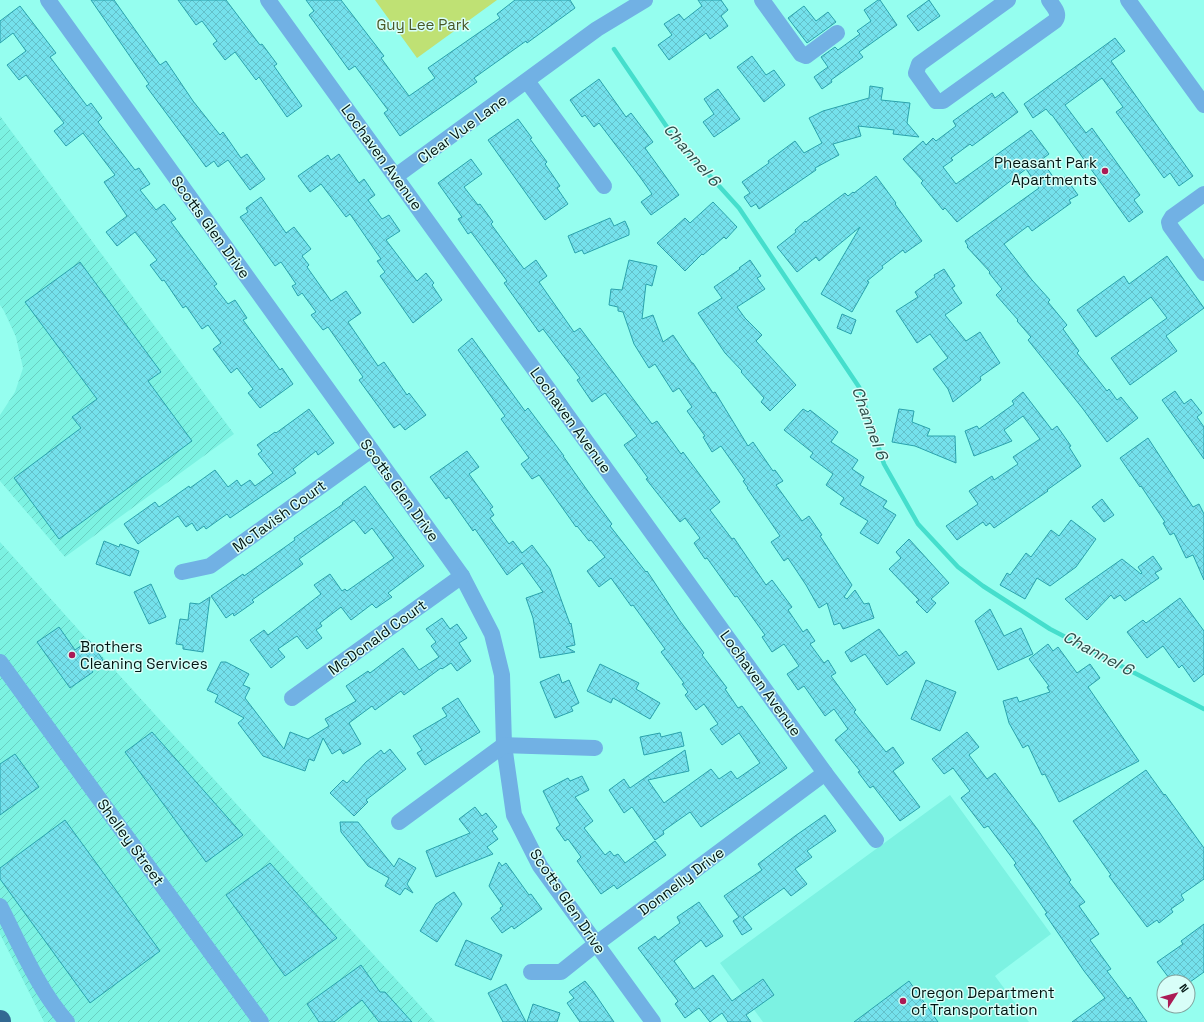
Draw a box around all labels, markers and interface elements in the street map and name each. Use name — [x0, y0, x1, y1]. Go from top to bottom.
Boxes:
park label: Guy Lee Park — [376, 15, 470, 34]
street label: Clear Vue Lane — [414, 90, 511, 168]
street label: Lochaven Avenue — [337, 100, 427, 214]
water label: Channel 6 — [659, 119, 726, 192]
place label: Pheasant Park Apartments — [994, 153, 1097, 189]
marker: Pheasant Park Apartments — [1100, 166, 1110, 176]
street label: Scotts Glen Drive — [167, 172, 255, 282]
street label: Lochaven Avenue — [526, 363, 616, 477]
water label: Channel 6 — [847, 384, 894, 464]
street label: Scotts Glen Drive — [356, 435, 444, 545]
street label: McTavish Court — [229, 476, 330, 556]
street label: McDonald Court — [324, 595, 430, 679]
street label: Lochaven Avenue — [716, 626, 806, 740]
water label: Channel 6 — [1059, 626, 1139, 681]
place label: Brothers Cleaning Services — [80, 637, 208, 673]
marker: Brothers Cleaning Services — [67, 650, 77, 660]
street label: Shelley Street — [93, 795, 169, 889]
street label: Donnelly Drive — [634, 842, 728, 920]
street label: Scotts Glen Drive — [526, 845, 610, 957]
north arrow — [1156, 974, 1196, 1014]
text: N — [1176, 981, 1192, 995]
place label: Oregon Department of Transportation — [911, 983, 1055, 1019]
marker: Oregon Department of Transportation — [898, 996, 908, 1006]

